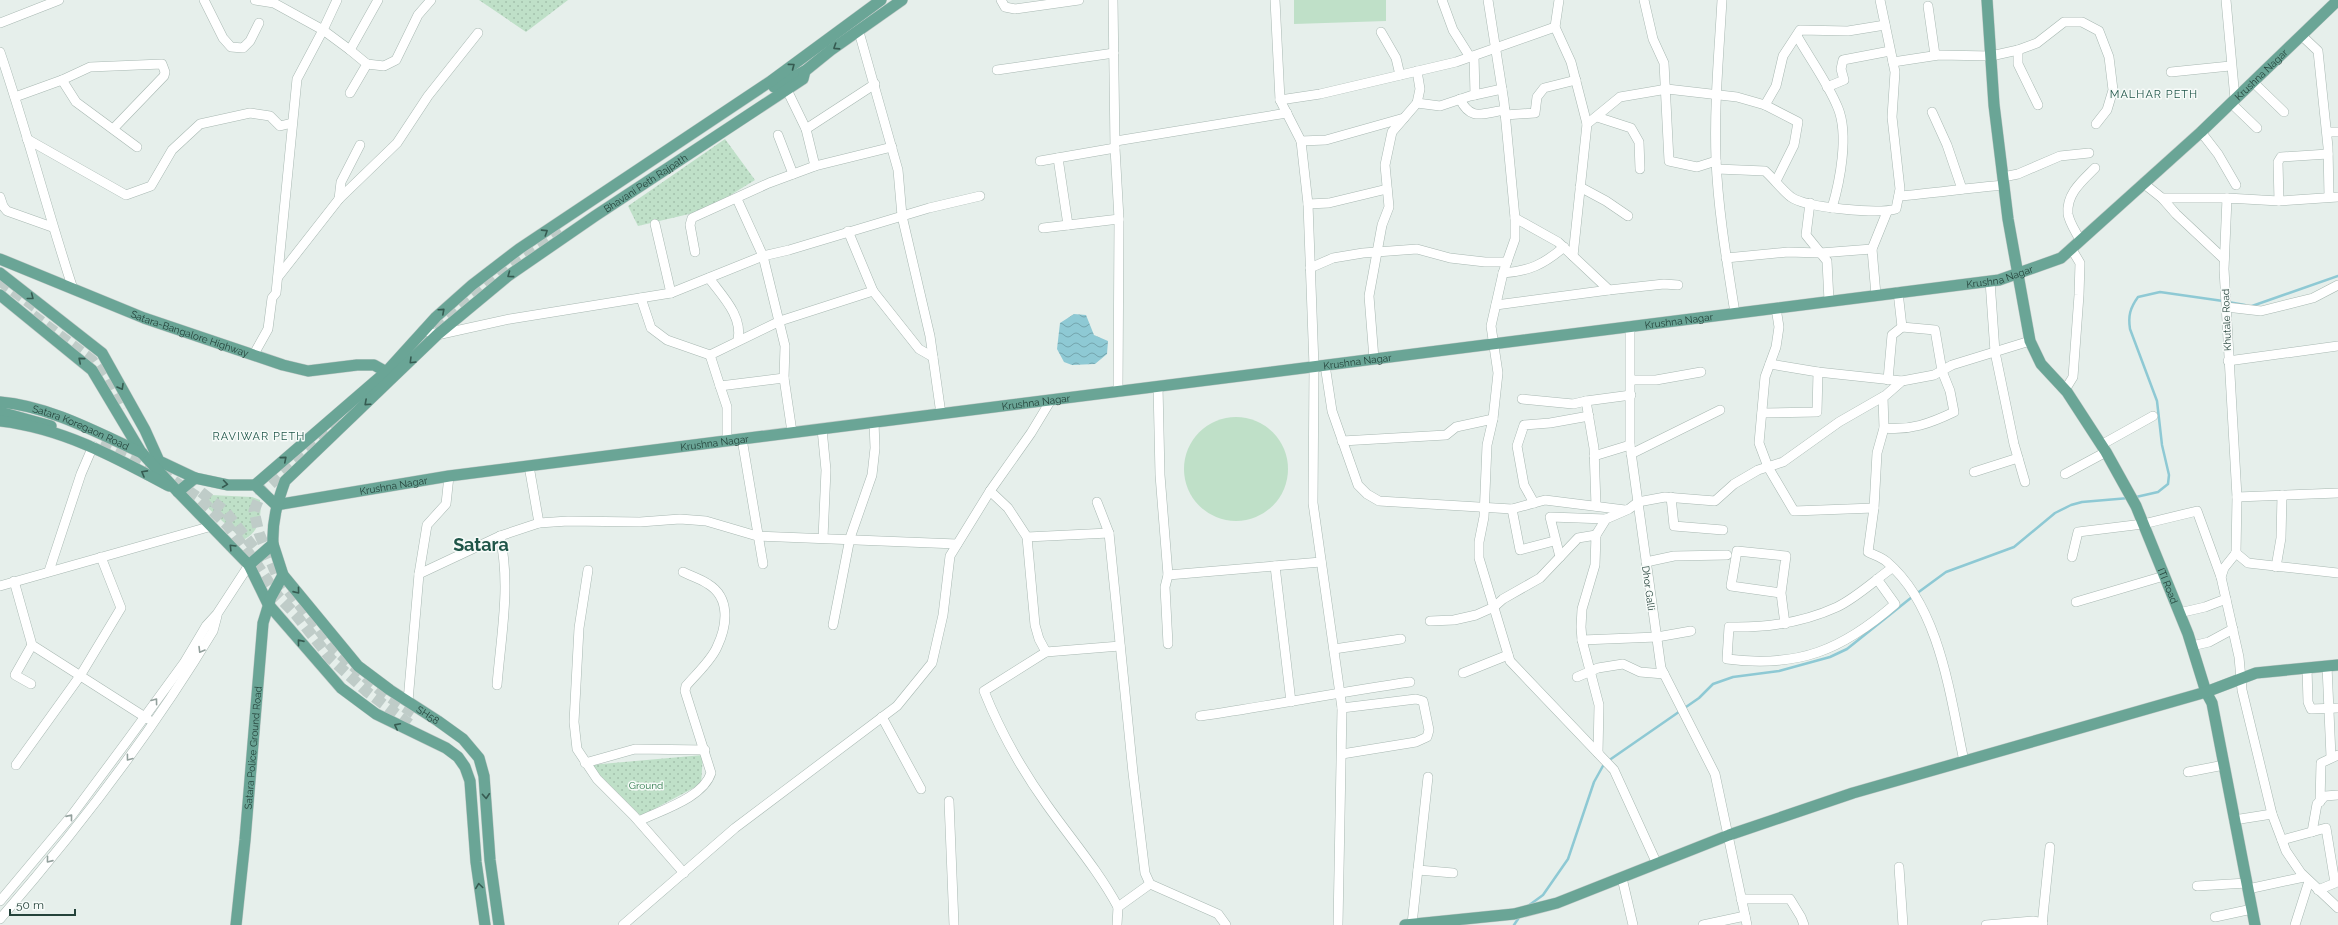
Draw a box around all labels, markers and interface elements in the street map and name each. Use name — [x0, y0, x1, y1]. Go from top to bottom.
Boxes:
one-way arrow — [833, 42, 840, 49]
street label: Krushna Nagar — [2233, 47, 2290, 103]
one-way arrow — [788, 63, 795, 70]
district label: MALHAR PETH — [2110, 88, 2198, 101]
street label: Bhavani Peth Rajpath — [602, 152, 690, 215]
one-way arrow — [541, 229, 548, 237]
street label: Krushna Nagar — [1966, 263, 2035, 290]
one-way arrow — [507, 270, 514, 278]
street label: Khutale Road — [2220, 289, 2233, 351]
one-way arrow — [26, 292, 33, 299]
street label: Satara-Bangalore Highway — [129, 308, 251, 359]
one-way arrow — [437, 309, 445, 316]
street label: Krushna Nagar — [1644, 311, 1714, 331]
street label: Krushna Nagar — [1323, 352, 1393, 371]
one-way arrow — [409, 356, 417, 364]
one-way arrow — [78, 357, 86, 364]
one-way arrow — [117, 383, 124, 390]
street label: Krushna Nagar — [1001, 392, 1071, 412]
one-way arrow — [364, 399, 372, 406]
street label: Satara Koregaon Road — [31, 403, 131, 452]
district label: RAVIWAR PETH — [213, 430, 305, 443]
street label: Krushna Nagar — [680, 433, 750, 453]
one-way arrow — [280, 457, 287, 464]
one-way arrow — [141, 470, 148, 477]
street label: Krushna Nagar — [359, 475, 429, 497]
one-way arrow — [222, 479, 228, 488]
district label: Satara — [453, 534, 509, 555]
one-way arrow — [230, 544, 237, 552]
street label: Dhor Galli — [1640, 565, 1657, 611]
street label: ITI Road — [2156, 566, 2180, 605]
one-way arrow — [292, 586, 299, 593]
one-way arrow — [297, 640, 304, 647]
one-way arrow — [199, 646, 206, 653]
street label: Satara Police Ground Road — [243, 686, 264, 810]
one-way arrow — [150, 698, 158, 705]
street label: SH58 — [415, 704, 441, 727]
one-way arrow — [394, 723, 402, 731]
one-way arrow — [127, 753, 134, 760]
park label: Ground — [629, 780, 663, 791]
one-way arrow — [481, 793, 490, 799]
one-way arrow — [65, 815, 72, 822]
one-way arrow — [47, 856, 54, 863]
one-way arrow — [475, 883, 484, 889]
scale bar — [10, 891, 75, 917]
text: 50 m — [16, 898, 44, 912]

